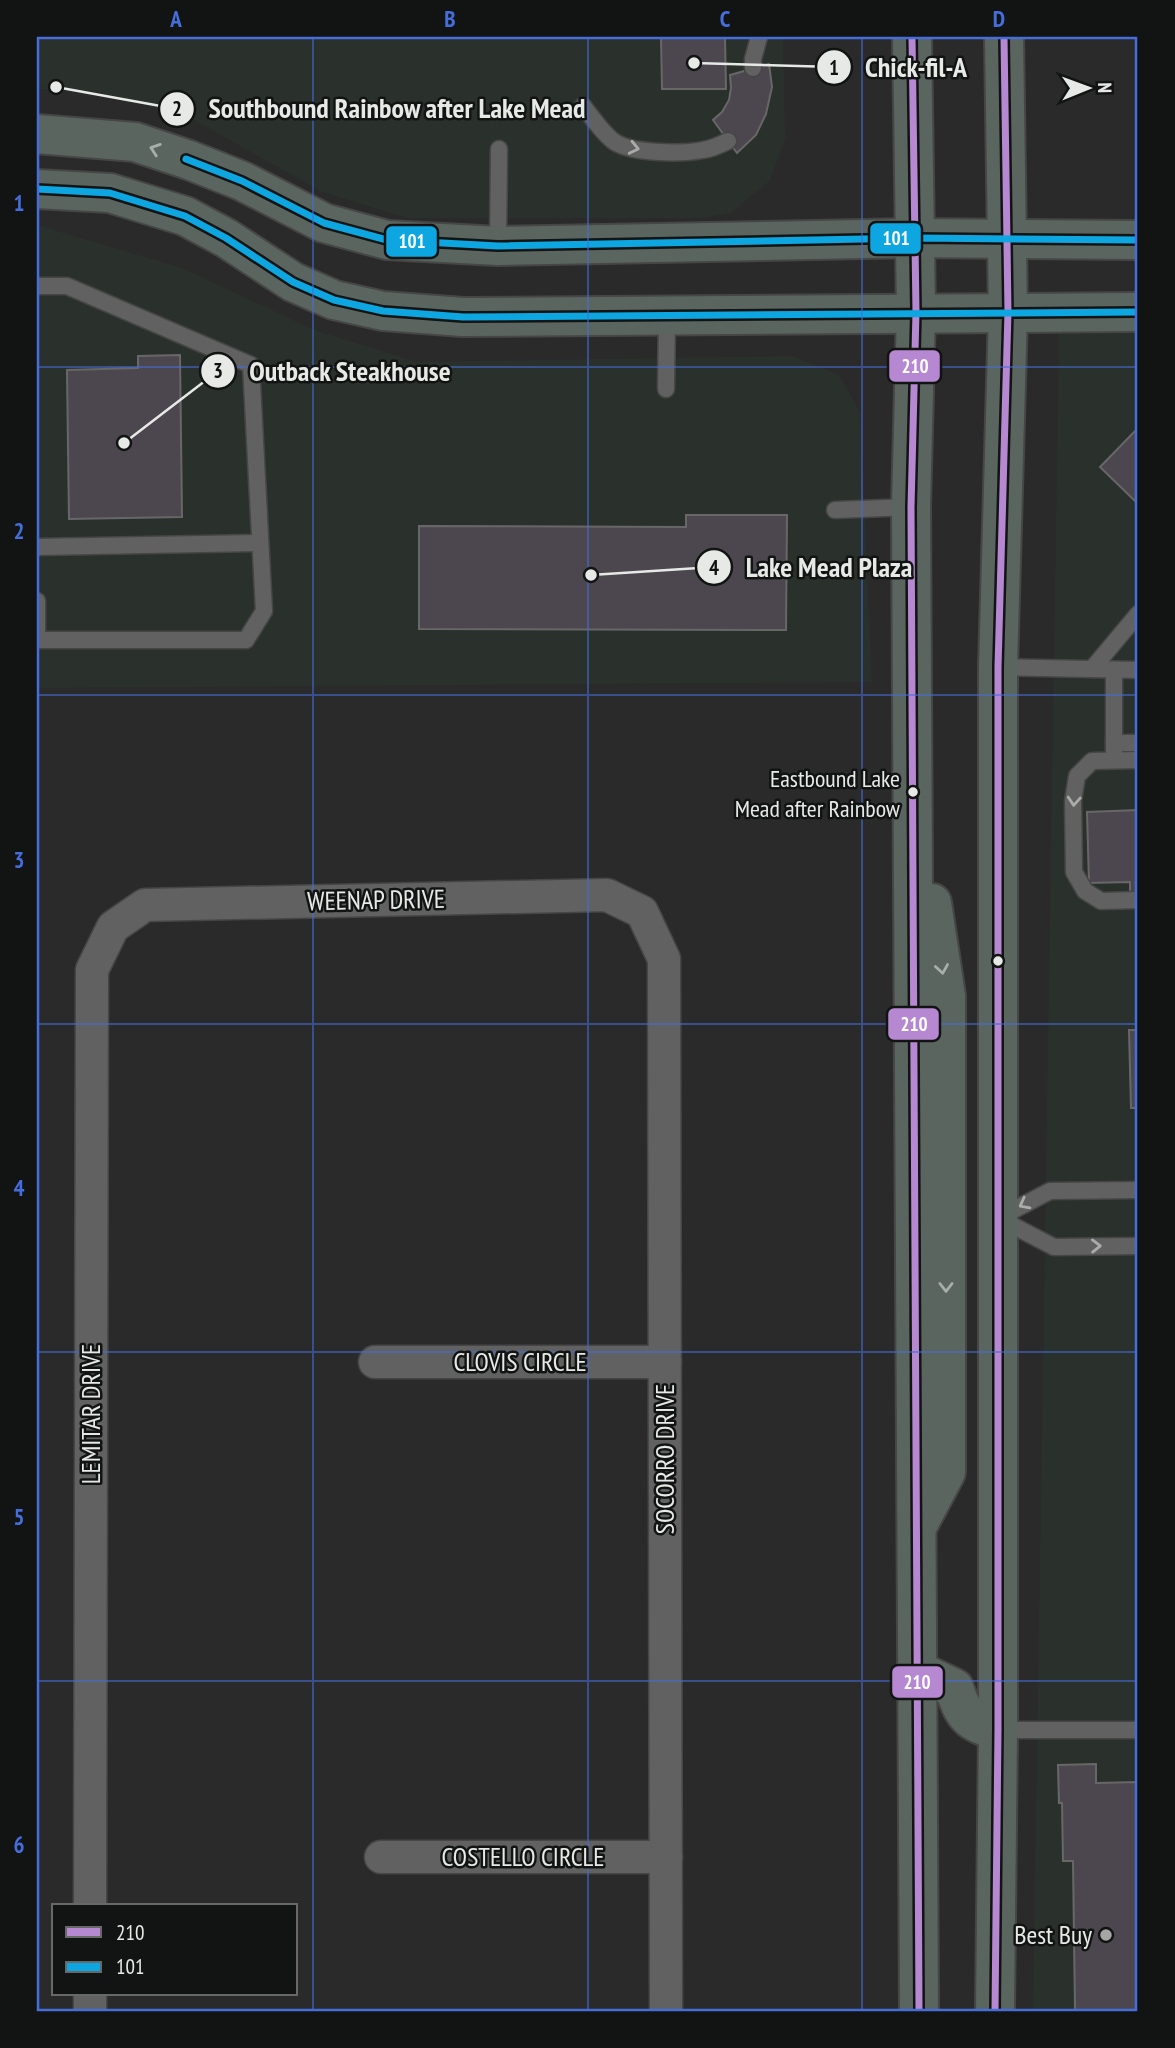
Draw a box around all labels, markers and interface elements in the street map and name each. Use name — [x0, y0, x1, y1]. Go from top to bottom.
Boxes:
text: A — [169, 4, 182, 33]
text: B — [444, 4, 456, 33]
text: C — [720, 4, 731, 33]
text: D — [993, 4, 1005, 33]
callout: Chick-fil-A — [816, 43, 981, 92]
text: Chick-fil-A — [865, 48, 968, 85]
north arrow — [1052, 52, 1122, 122]
text: 1 — [829, 54, 839, 81]
text: N — [1093, 82, 1117, 93]
callout: Southbound Rainbow after Lake Mead — [159, 84, 600, 133]
text: Southbound Rainbow after Lake Mead — [208, 89, 586, 126]
text: 2 — [172, 95, 182, 122]
one-way arrow — [628, 140, 640, 155]
one-way arrow — [149, 143, 162, 157]
text: 1 — [14, 188, 25, 217]
line badge: 101 — [869, 222, 922, 255]
line badge: 101 — [385, 225, 438, 258]
text: 101 — [882, 226, 910, 250]
text: 101 — [398, 229, 426, 253]
callout: Outback Steakhouse — [200, 347, 465, 396]
line badge: 210 — [888, 349, 941, 383]
text: Outback Steakhouse — [249, 352, 451, 389]
text: 210 — [901, 354, 929, 378]
text: 3 — [213, 357, 223, 384]
text: 2 — [14, 516, 25, 545]
callout: Lake Mead Plaza — [697, 543, 927, 592]
text: Lake Mead Plaza — [746, 548, 912, 585]
text: 4 — [709, 554, 719, 581]
place label: Eastbound Lake Mead after Rainbow — [735, 763, 901, 824]
marker: Eastbound Lake Mead after Rainbow — [906, 785, 920, 799]
one-way arrow — [1067, 796, 1082, 807]
text: 3 — [14, 845, 25, 874]
street label: WEENAP DRIVE — [307, 882, 445, 917]
unlabelled marker — [991, 954, 1005, 968]
one-way arrow — [934, 963, 949, 975]
line badge: 210 — [887, 1007, 940, 1041]
text: 210 — [900, 1012, 928, 1036]
text: 4 — [14, 1173, 25, 1202]
one-way arrow — [1019, 1196, 1031, 1210]
one-way arrow — [1091, 1238, 1102, 1254]
one-way arrow — [938, 1282, 954, 1292]
street label: LEMITAR DRIVE — [74, 1344, 107, 1484]
street label: CLOVIS CIRCLE — [453, 1345, 587, 1378]
street label: SOCORRO DRIVE — [648, 1384, 681, 1534]
text: 5 — [14, 1502, 25, 1531]
line badge: 210 — [891, 1665, 944, 1699]
text: 210 — [903, 1670, 931, 1694]
text: 6 — [14, 1830, 25, 1859]
street label: COSTELLO CIRCLE — [442, 1840, 604, 1873]
legend — [52, 1904, 298, 1996]
place label: Best Buy — [1014, 1918, 1092, 1951]
text: 210 — [116, 1919, 144, 1946]
marker: Best Buy — [1098, 1927, 1114, 1943]
text: 101 — [116, 1953, 144, 1980]

